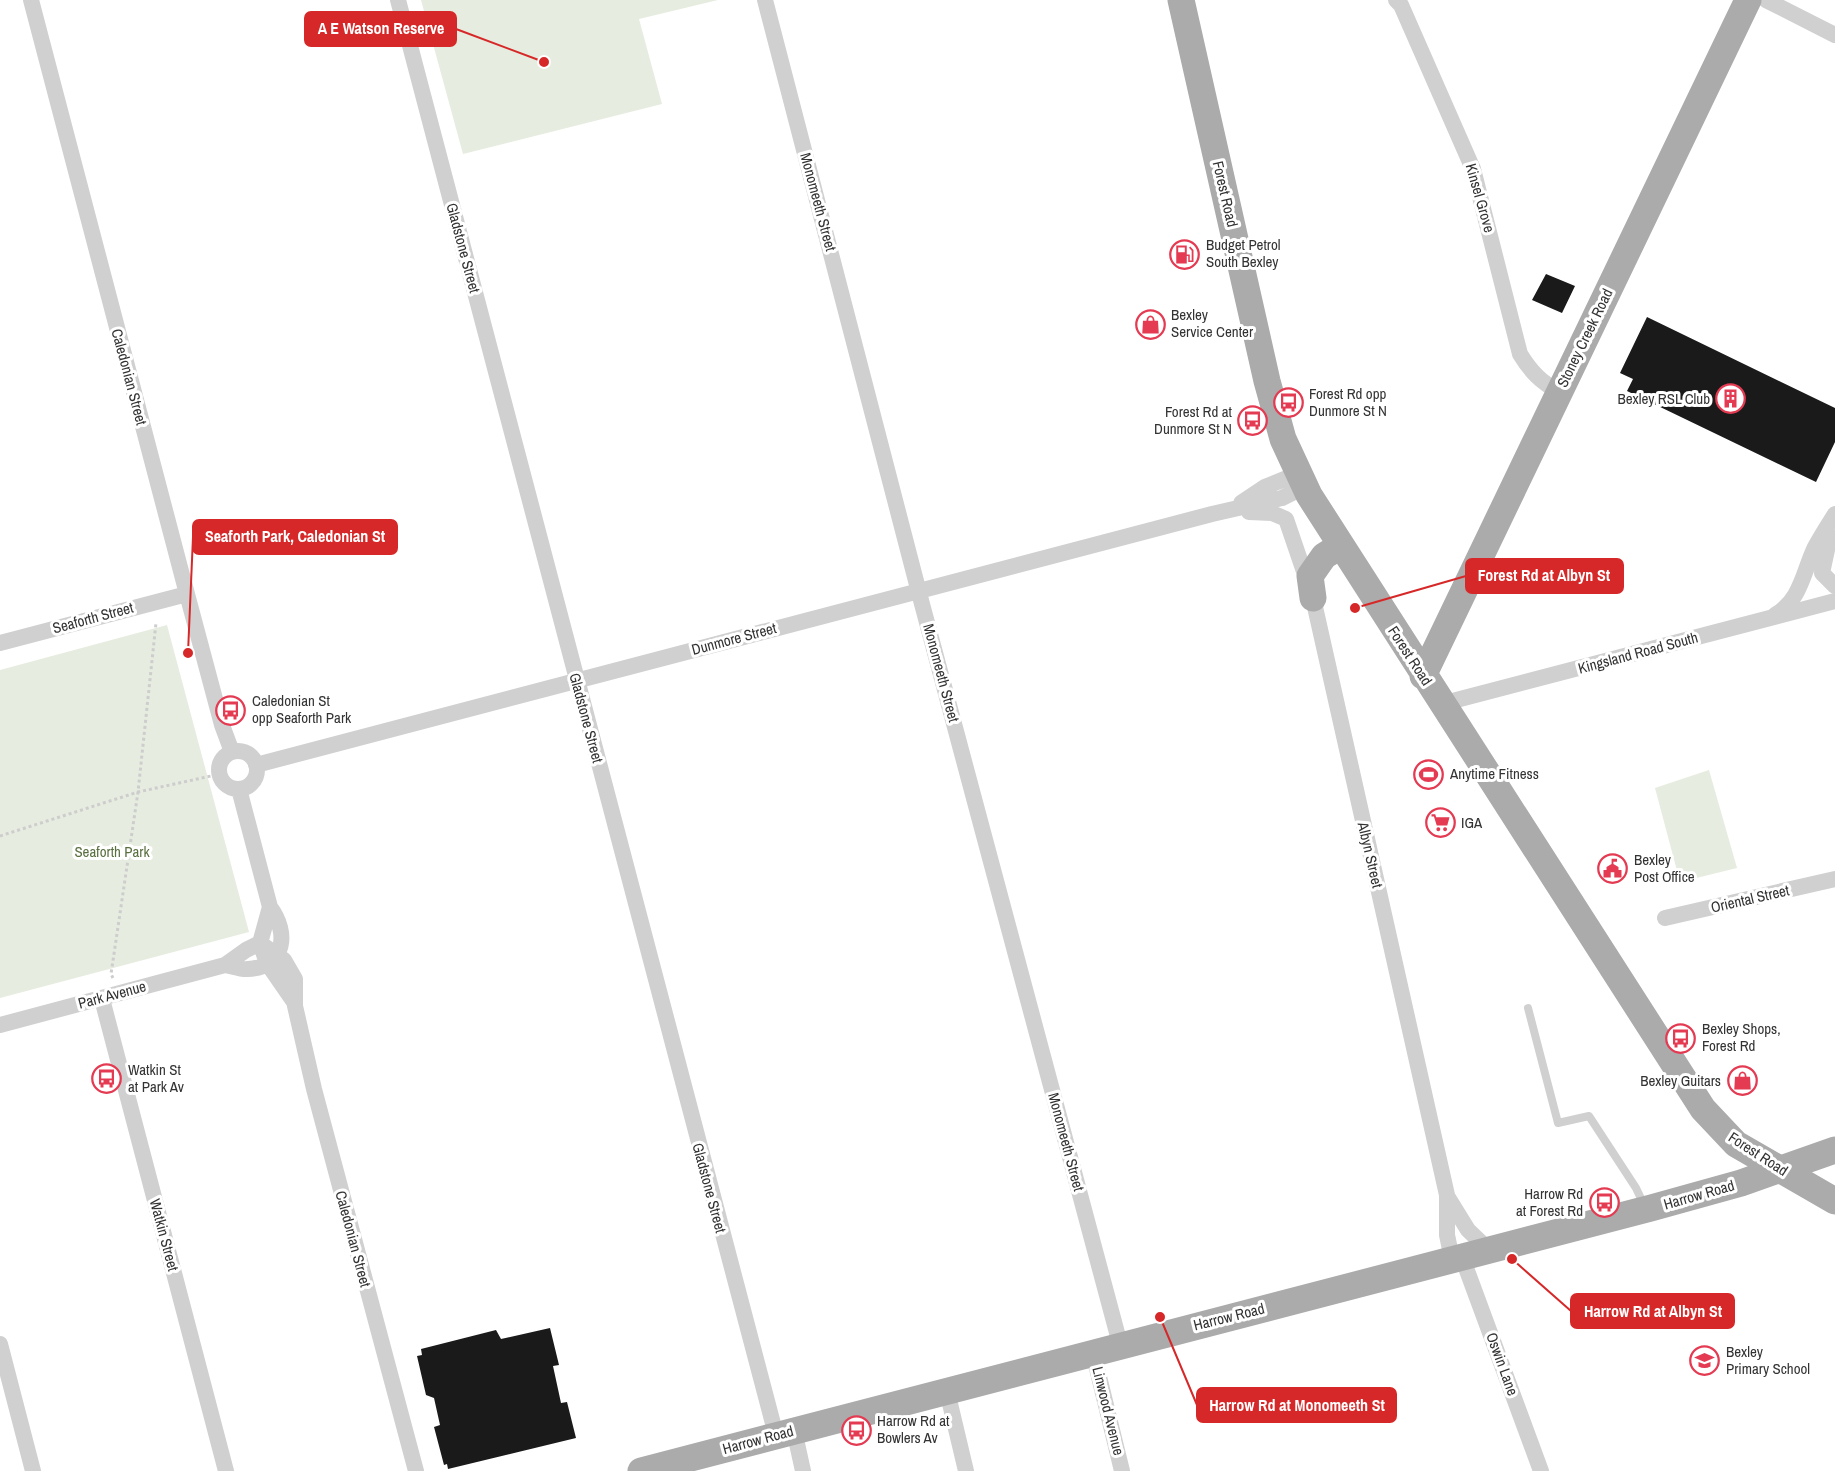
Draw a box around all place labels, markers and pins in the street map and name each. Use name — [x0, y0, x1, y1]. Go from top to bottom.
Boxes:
callout: A E Watson Reserve — [305, 12, 456, 46]
place label: Budget Petrol South Bexley — [1206, 234, 1281, 272]
fuel station icon: Budget Petrol South Bexley — [1169, 238, 1201, 270]
place label: Bexley Service Center — [1171, 304, 1253, 342]
shop icon: Bexley Service Center — [1134, 308, 1166, 340]
place label: Forest Rd opp Dunmore St N — [1309, 383, 1387, 421]
building icon: Bexley RSL Club — [1715, 383, 1747, 415]
bus stop icon: Forest Rd opp Dunmore St N — [1272, 387, 1304, 419]
place label: Bexley RSL Club — [1617, 388, 1710, 409]
place label: Forest Rd at Dunmore St N — [1154, 401, 1233, 439]
bus stop icon: Forest Rd at Dunmore St N — [1237, 405, 1269, 437]
callout: Seaforth Park, Caledonian St — [193, 520, 397, 554]
callout: Forest Rd at Albyn St — [1466, 559, 1623, 593]
place label: Caledonian St opp Seaforth Park — [252, 690, 352, 728]
bus stop icon: Caledonian St opp Seaforth Park — [215, 694, 247, 726]
sports icon: Anytime Fitness — [1413, 758, 1445, 790]
place label: Anytime Fitness — [1449, 763, 1539, 784]
supermarket icon: IGA — [1424, 807, 1456, 839]
place label: IGA — [1461, 812, 1483, 833]
place label: Bexley Post Office — [1634, 849, 1695, 887]
public building icon: Bexley Post Office — [1597, 853, 1629, 885]
place label: Bexley Shops, Forest Rd — [1702, 1018, 1781, 1056]
bus stop icon: Bexley Shops, Forest Rd — [1665, 1022, 1697, 1054]
place label: Watkin St at Park Av — [128, 1059, 185, 1097]
bus stop icon: Watkin St at Park Av — [91, 1063, 123, 1095]
shop icon: Bexley Guitars — [1726, 1065, 1758, 1097]
place label: Bexley Guitars — [1640, 1070, 1721, 1091]
place label: Harrow Rd at Forest Rd — [1516, 1183, 1583, 1221]
bus stop icon: Harrow Rd at Forest Rd — [1588, 1187, 1620, 1219]
callout: Harrow Rd at Albyn St — [1571, 1294, 1734, 1328]
place label: Bexley Primary School — [1726, 1341, 1810, 1379]
school or university icon: Bexley Primary School — [1689, 1345, 1721, 1377]
callout: Harrow Rd at Monomeeth St — [1197, 1388, 1396, 1422]
place label: Harrow Rd at Bowlers Av — [877, 1410, 950, 1448]
bus stop icon: Harrow Rd at Bowlers Av — [840, 1414, 872, 1446]

